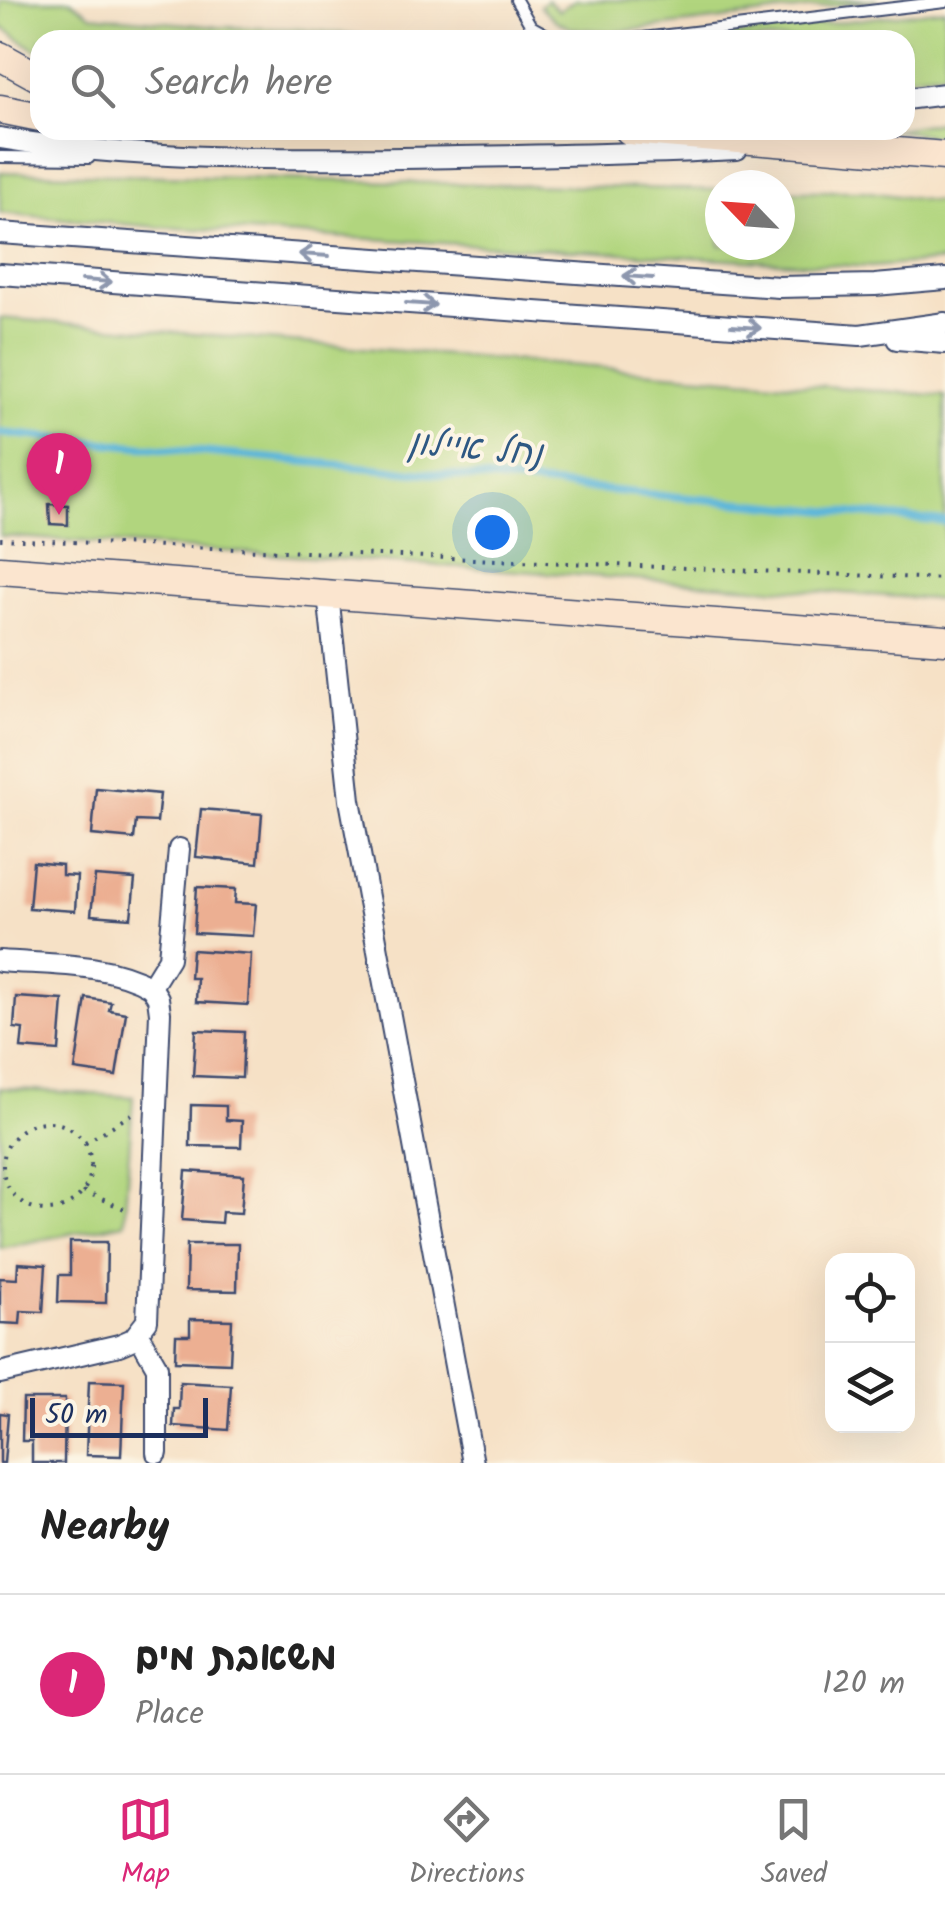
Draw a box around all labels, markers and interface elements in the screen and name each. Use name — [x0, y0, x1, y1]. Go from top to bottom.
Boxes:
search box — [30, 30, 915, 140]
text: Search here — [145, 55, 332, 115]
icon: search — [65, 58, 120, 113]
north arrow — [705, 170, 795, 260]
one-way arrow — [298, 245, 330, 264]
one-way arrow — [623, 267, 655, 286]
one-way arrow — [81, 271, 113, 290]
one-way arrow — [405, 295, 437, 314]
one-way arrow — [729, 318, 761, 337]
water label: נחל איילון — [406, 416, 546, 484]
pin: 1 — [27, 432, 92, 515]
your location — [467, 507, 518, 558]
map controls — [825, 1253, 915, 1433]
button: locate — [825, 1253, 915, 1343]
button: layers — [825, 1343, 915, 1433]
scale bar — [30, 1393, 208, 1438]
text: 50 m — [45, 1393, 108, 1438]
text: Nearby — [40, 1495, 169, 1562]
text: משאבת מים — [135, 1629, 337, 1689]
text: 1 — [68, 1659, 77, 1710]
text: 120 m — [822, 1659, 905, 1710]
text: Place — [135, 1689, 204, 1740]
tab: Map — [118, 1792, 173, 1897]
tab: Directions — [409, 1792, 525, 1897]
tab: Saved — [761, 1792, 827, 1897]

